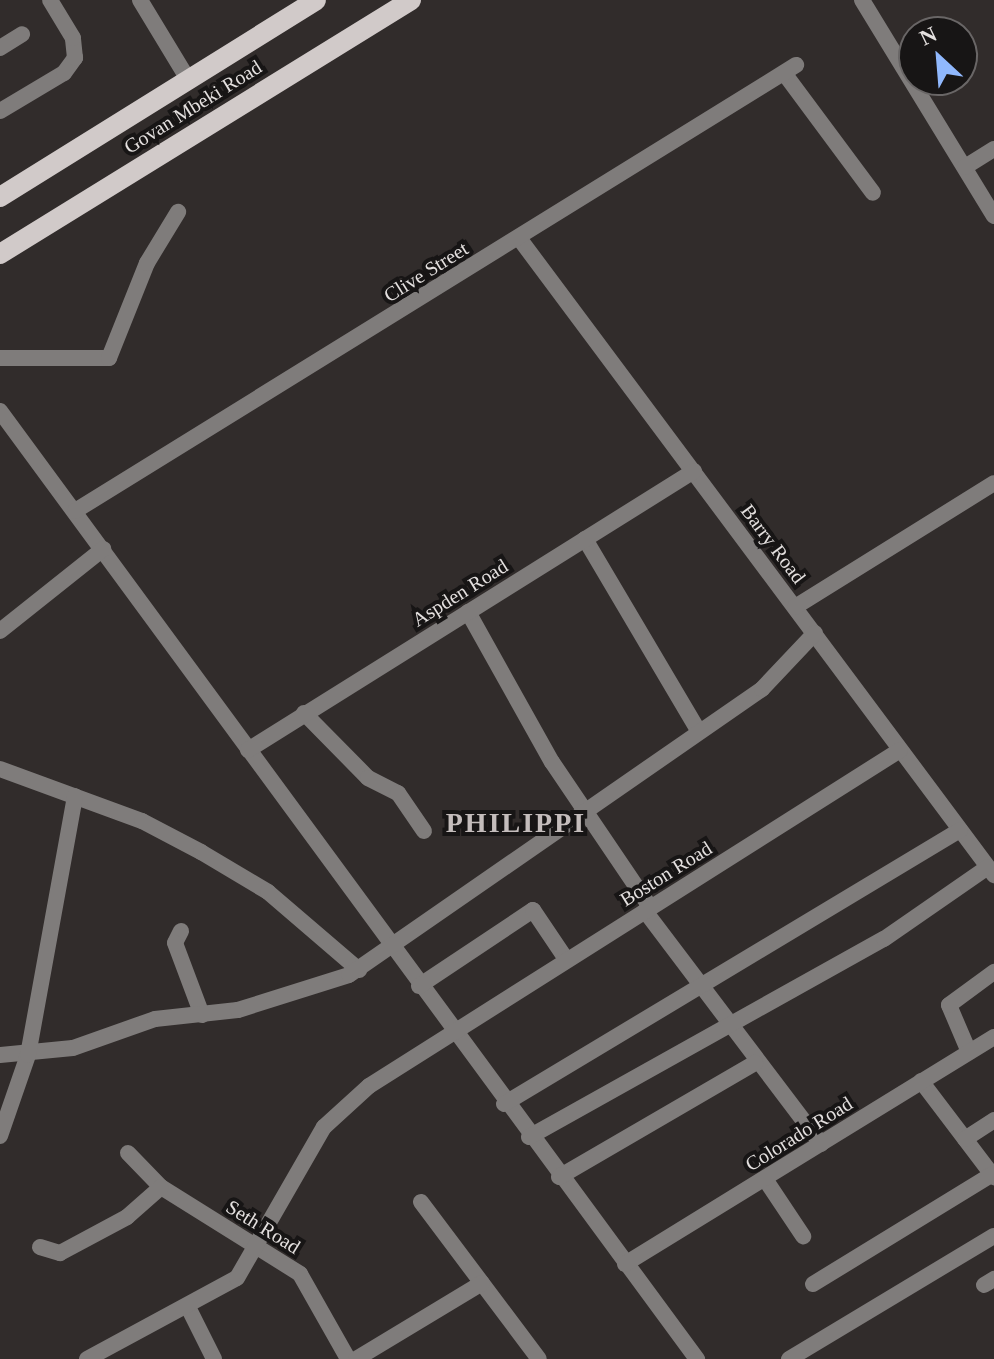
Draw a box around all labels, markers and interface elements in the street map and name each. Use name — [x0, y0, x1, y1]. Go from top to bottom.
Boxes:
north arrow — [898, 16, 978, 96]
text: N — [916, 21, 941, 50]
street label: Govan Mbeki Road — [120, 55, 266, 159]
street label: Clive Street — [379, 237, 473, 307]
street label: Barry Road — [736, 500, 810, 588]
street label: Aspden Road — [408, 554, 512, 632]
district label: PHILIPPI — [446, 806, 586, 840]
street label: Boston Road — [616, 836, 716, 912]
street label: Colorado Road — [741, 1092, 857, 1176]
street label: Seth Road — [222, 1195, 304, 1259]

